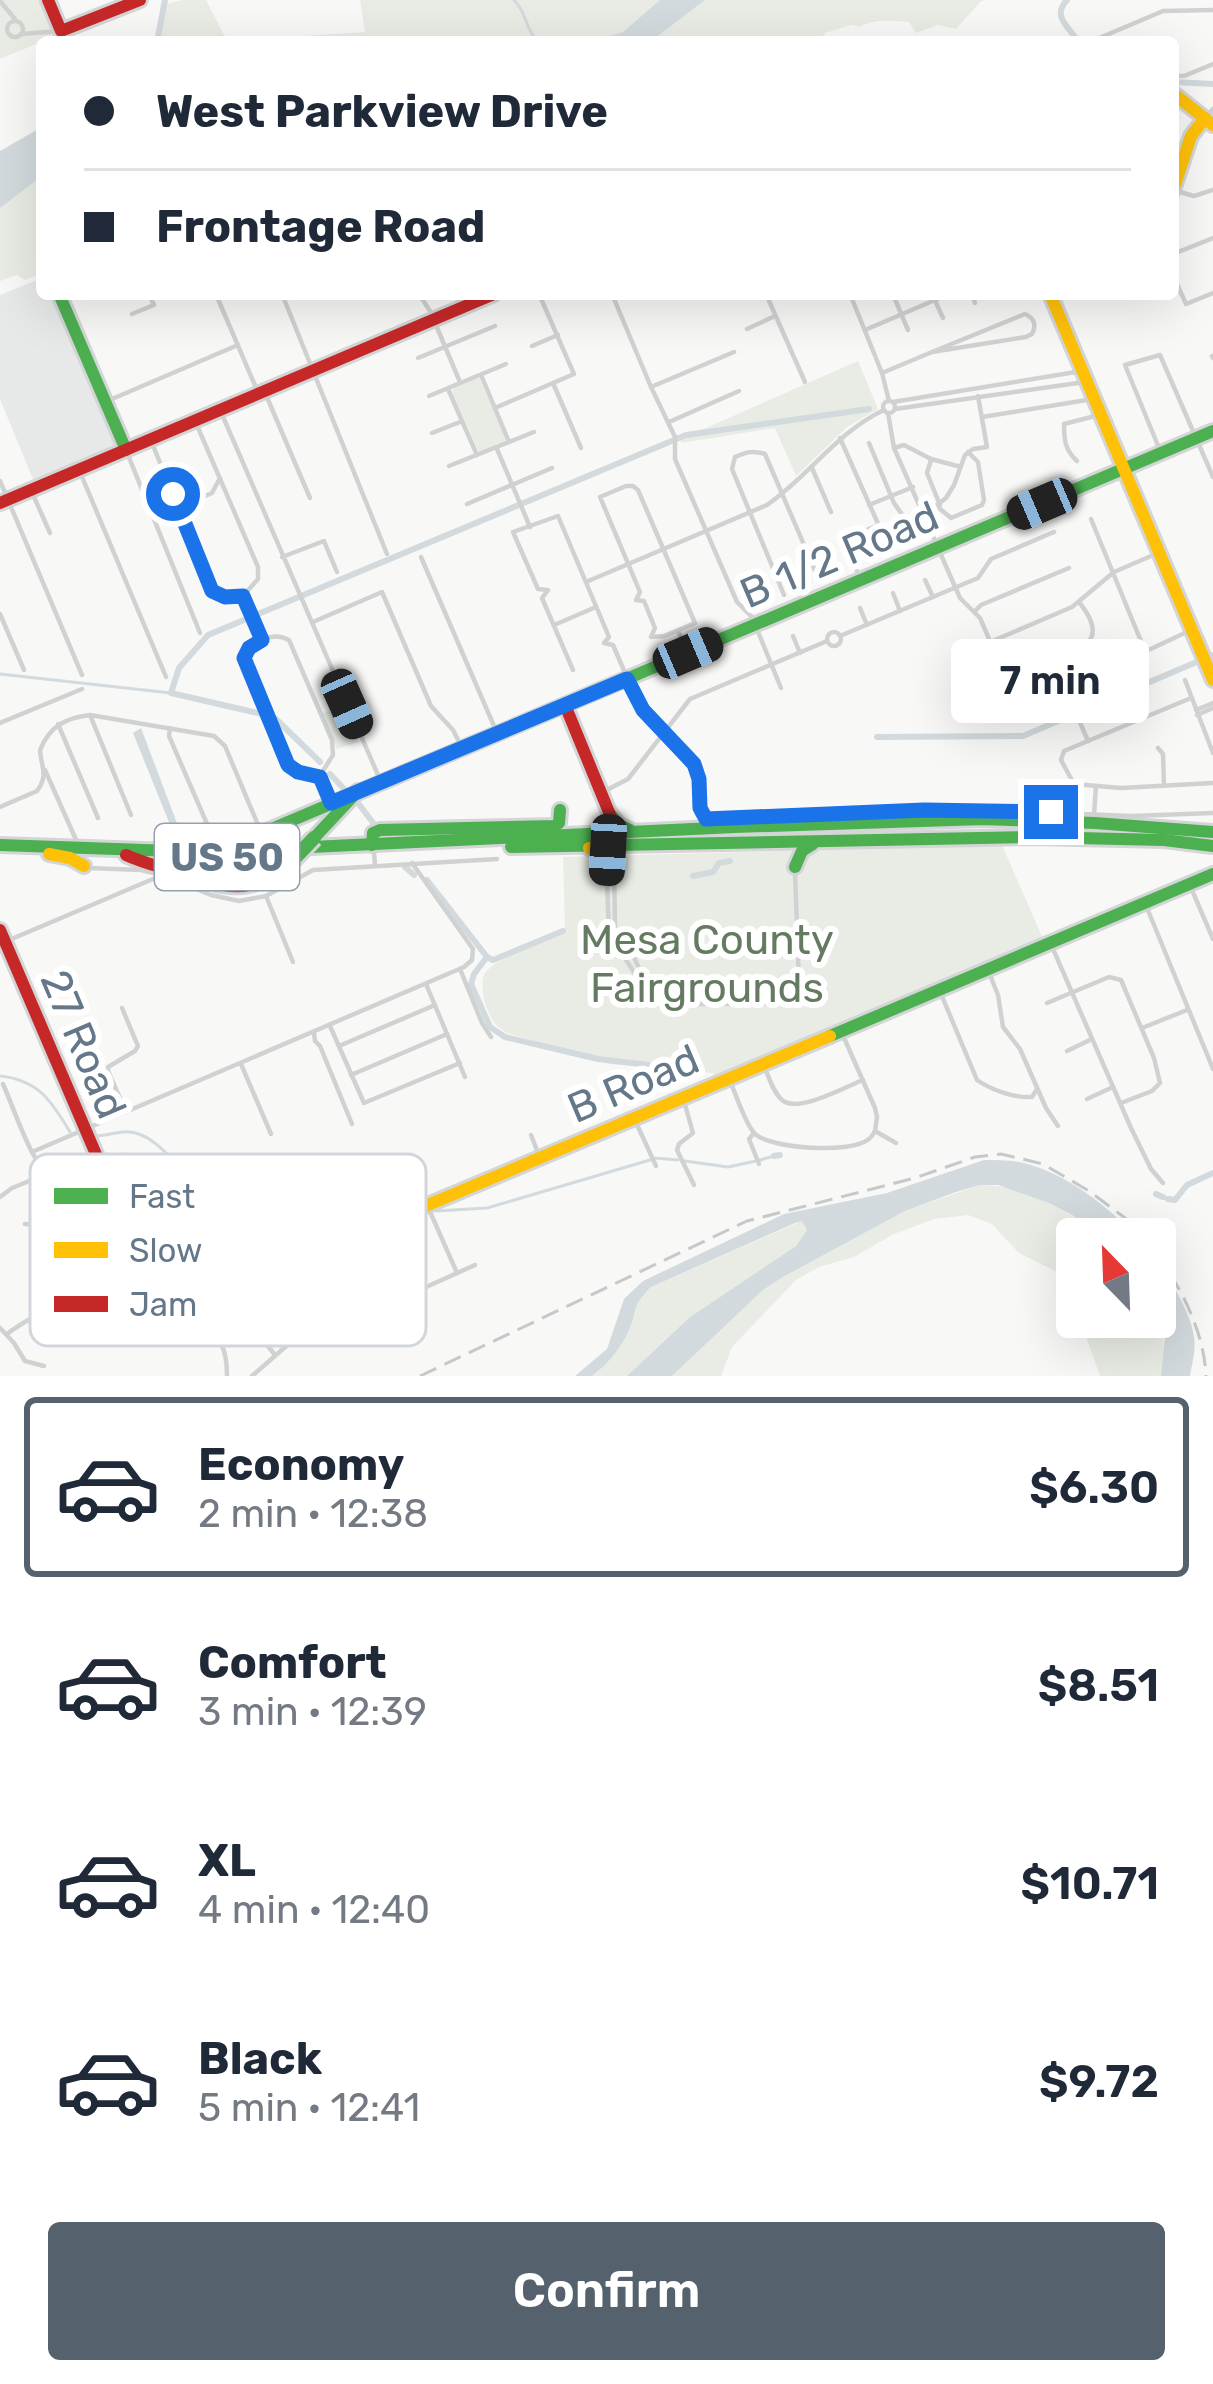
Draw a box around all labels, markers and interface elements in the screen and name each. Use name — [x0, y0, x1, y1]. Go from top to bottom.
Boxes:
text: West Parkview Drive — [156, 85, 608, 138]
text: Frontage Road — [156, 200, 485, 253]
route start — [146, 467, 200, 521]
car — [1002, 473, 1082, 535]
street label: B 1/2 Road — [733, 491, 946, 619]
car — [648, 622, 728, 684]
callout: 7 min — [952, 638, 1150, 722]
text: 7 min — [999, 658, 1101, 704]
car — [316, 664, 378, 744]
route end — [1024, 785, 1078, 839]
car — [588, 813, 628, 887]
road number: US 50 — [155, 824, 299, 890]
park label: Mesa County Fairgrounds — [580, 915, 834, 1013]
street label: 27 Road — [30, 963, 137, 1126]
street label: B Road — [560, 1034, 707, 1134]
legend — [30, 1154, 426, 1346]
text: Fast — [129, 1177, 195, 1216]
north arrow — [1056, 1218, 1176, 1338]
map controls — [1056, 1218, 1176, 1338]
text: Slow — [129, 1231, 203, 1270]
text: Jam — [129, 1285, 197, 1324]
icon: car — [54, 1433, 162, 1541]
text: Economy — [198, 1438, 404, 1491]
text: $6.30 — [1029, 1461, 1159, 1514]
text: 2 min · 12:38 — [198, 1491, 428, 1537]
icon: car — [54, 1631, 162, 1739]
text: Comfort — [198, 1636, 387, 1689]
text: $8.51 — [1038, 1659, 1159, 1712]
text: 3 min · 12:39 — [198, 1689, 427, 1735]
icon: car — [54, 1829, 162, 1937]
text: XL — [198, 1834, 256, 1887]
text: $10.71 — [1021, 1857, 1159, 1910]
text: 4 min · 12:40 — [198, 1887, 430, 1933]
icon: car — [54, 2027, 162, 2135]
text: Black — [198, 2032, 322, 2085]
text: $9.72 — [1039, 2055, 1159, 2108]
text: 5 min · 12:41 — [198, 2085, 420, 2131]
button: Confirm — [48, 2222, 1165, 2360]

